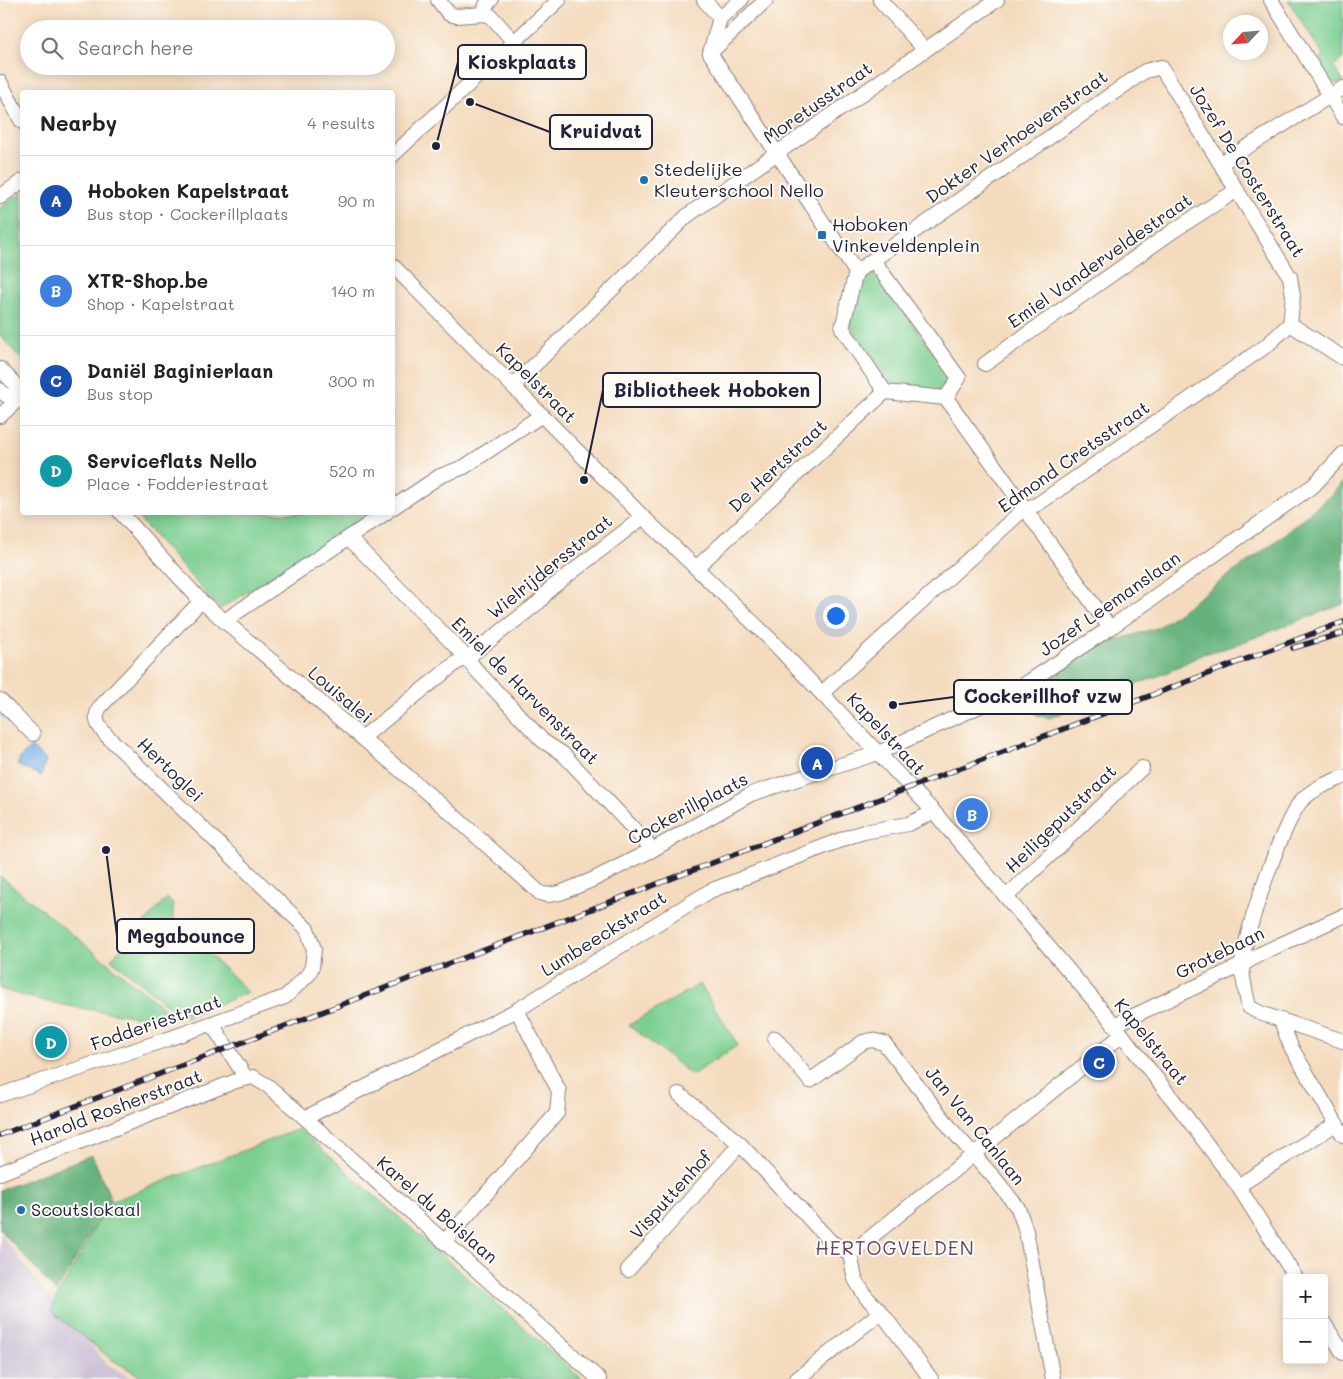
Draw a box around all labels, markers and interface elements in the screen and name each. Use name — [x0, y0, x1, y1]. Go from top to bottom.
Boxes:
north arrow — [1223, 15, 1268, 60]
search box — [20, 20, 395, 75]
icon: search — [38, 34, 66, 62]
text: Search here — [78, 35, 194, 60]
callout: Kioskplaats — [458, 45, 586, 79]
text: Kioskplaats — [468, 49, 576, 74]
street label: Moretusstraat — [758, 56, 877, 149]
street label: Dokter Verhoevenstraat — [921, 64, 1112, 208]
street label: Jozef De Costerstraat — [1185, 79, 1311, 262]
text: Nearby — [40, 109, 117, 136]
text: 4 results — [307, 112, 375, 133]
callout: Kruidvat — [550, 115, 652, 149]
text: Kruidvat — [560, 118, 642, 143]
place label: Stedelijke Kleuterschool Nello — [654, 157, 824, 202]
marker: Stedelijke Kleuterschool Nello — [638, 174, 650, 186]
text: Hoboken Kapelstraat — [87, 178, 289, 203]
street label: Emiel Vanderveldestraat — [1003, 187, 1196, 333]
text: A — [50, 190, 62, 211]
text: 90 m — [338, 190, 375, 211]
text: Bus stop · Cockerillplaats — [87, 203, 288, 224]
place label: Hoboken Vinkeveldenplein — [832, 212, 980, 257]
marker: Hoboken Vinkeveldenplein — [816, 229, 828, 241]
text: XTR-Shop.be — [87, 268, 208, 293]
text: B — [51, 280, 61, 301]
text: 140 m — [331, 280, 375, 301]
text: Shop · Kapelstraat — [87, 293, 235, 314]
street label: Kapelstraat — [491, 337, 582, 428]
text: Daniël Baginierlaan — [87, 358, 273, 383]
text: C — [50, 370, 62, 391]
text: 300 m — [328, 370, 375, 391]
callout: Bibliotheek Hoboken — [603, 373, 820, 407]
text: Bibliotheek Hoboken — [614, 377, 810, 402]
text: Bus stop — [87, 383, 153, 404]
street label: Edmond Cretsstraat — [993, 395, 1154, 518]
street label: De Hertstraat — [723, 413, 832, 517]
text: Serviceflats Nello — [87, 448, 257, 473]
text: D — [50, 460, 62, 481]
text: 520 m — [329, 460, 375, 481]
text: Place · Fodderiestraat — [87, 473, 269, 494]
street label: Wielrijdersstraat — [482, 508, 617, 624]
street label: Jozef Leemanslaan — [1034, 545, 1185, 661]
your location — [823, 603, 849, 629]
street label: Emiel de Harvenstraat — [447, 611, 605, 769]
street label: Louisalei — [304, 660, 378, 728]
callout: Cockerillhof vzw — [954, 680, 1132, 714]
text: Cockerillhof vzw — [964, 683, 1122, 708]
street label: Kapelstraat — [842, 687, 931, 780]
street label: Hertoglei — [132, 732, 209, 807]
pin: A — [801, 744, 833, 782]
street label: Heiligeputstraat — [999, 759, 1121, 878]
street label: Cockerillplaats — [623, 766, 752, 850]
pin: B — [956, 795, 988, 833]
street label: Lumbeeckstraat — [536, 885, 671, 981]
callout: Megabounce — [117, 919, 254, 953]
street label: Grotebaan — [1171, 920, 1268, 984]
text: Megabounce — [127, 923, 245, 948]
street label: Fodderiestraat — [87, 988, 224, 1056]
street label: Kapelstraat — [1109, 993, 1194, 1090]
pin: D — [35, 1023, 67, 1061]
pin: C — [1083, 1043, 1115, 1081]
street label: Jan Van Canlaan — [920, 1061, 1031, 1190]
street label: Harold Rosherstraat — [26, 1063, 205, 1151]
street label: Visputtenhof — [624, 1144, 717, 1244]
street label: Karel du Boislaan — [372, 1150, 503, 1268]
place label: Scoutslokaal — [31, 1197, 141, 1221]
marker: Scoutslokaal — [15, 1204, 27, 1216]
district label: HERTOGVELDEN — [815, 1235, 975, 1260]
map controls — [1283, 1274, 1328, 1364]
button: + — [1283, 1274, 1328, 1319]
button: − — [1283, 1319, 1328, 1364]

